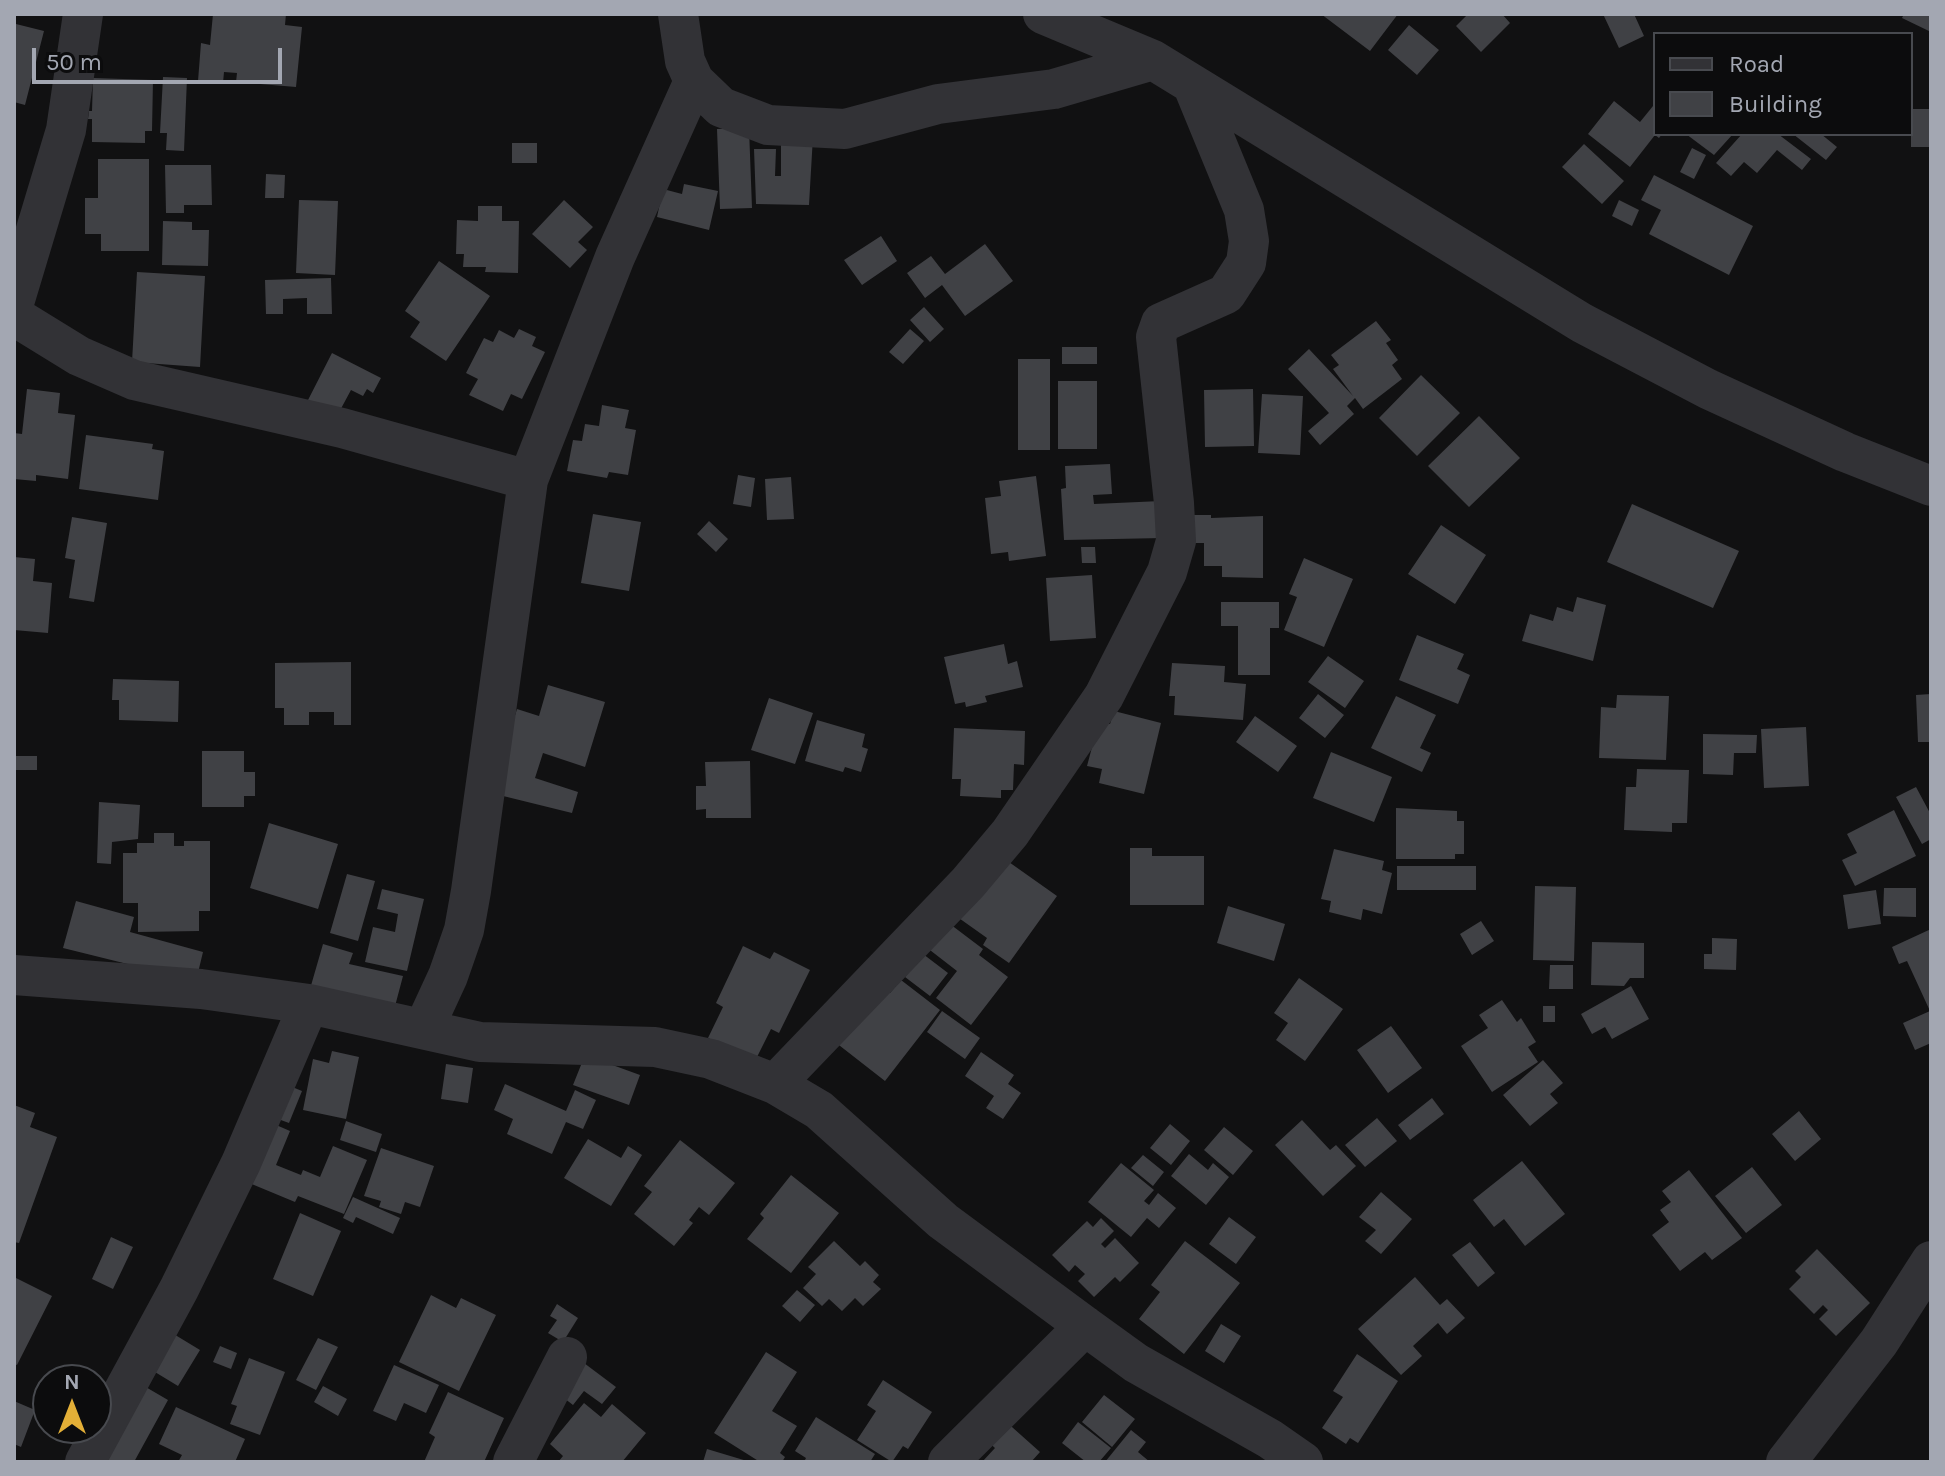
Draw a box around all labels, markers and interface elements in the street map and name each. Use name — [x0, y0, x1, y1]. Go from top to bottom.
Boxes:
scale bar — [36, 32, 286, 82]
legend — [1653, 32, 1913, 136]
text: 50 m — [46, 48, 102, 76]
text: Road — [1729, 50, 1784, 78]
text: Building — [1729, 90, 1822, 118]
north arrow — [32, 1364, 112, 1444]
text: N — [64, 1369, 80, 1395]

